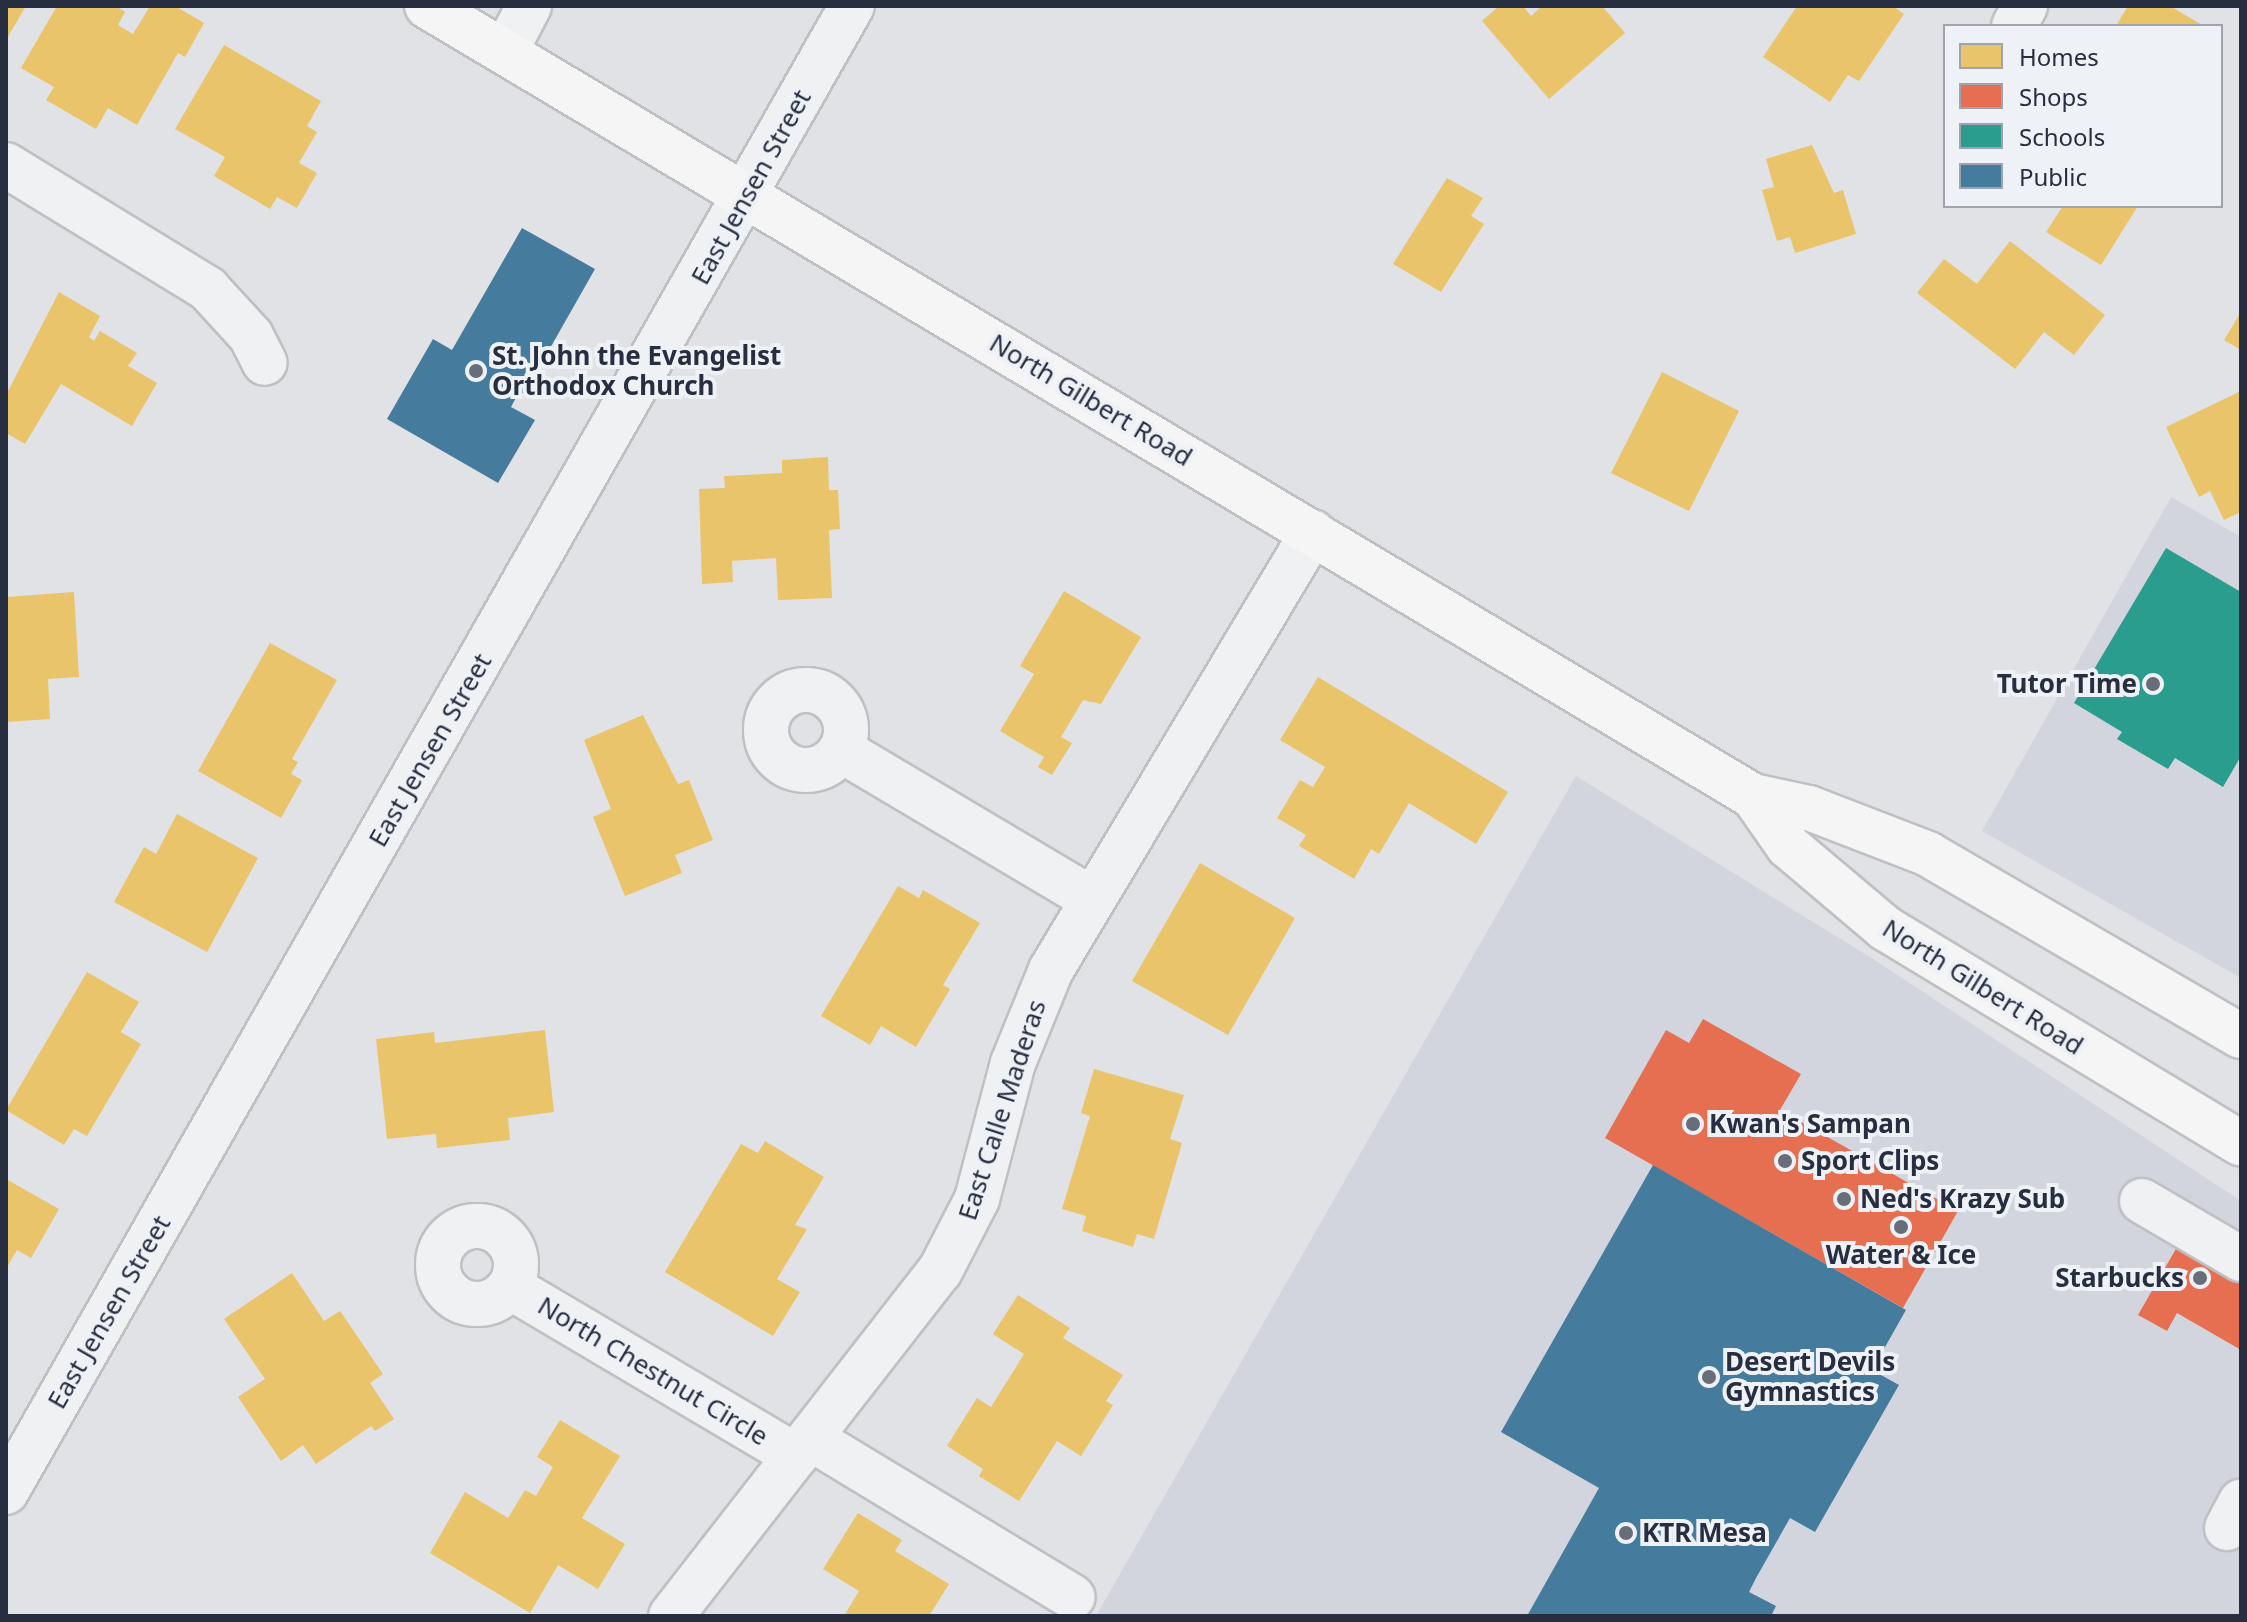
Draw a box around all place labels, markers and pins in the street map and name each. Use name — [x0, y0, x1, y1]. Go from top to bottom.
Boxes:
place label: St. John the Evangelist Orthodox Church — [492, 340, 781, 402]
marker: St. John the Evangelist Orthodox Church — [467, 362, 485, 380]
place label: Tutor Time — [1997, 668, 2137, 700]
marker: Tutor Time — [2144, 675, 2162, 693]
place label: Kwan's Sampan — [1709, 1108, 1911, 1140]
marker: Kwan's Sampan — [1684, 1115, 1702, 1133]
place label: Sport Clips — [1801, 1145, 1939, 1177]
marker: Sport Clips — [1776, 1152, 1794, 1170]
place label: Ned's Krazy Sub — [1860, 1183, 2065, 1215]
marker: Ned's Krazy Sub — [1835, 1190, 1853, 1208]
marker: Water & Ice — [1892, 1218, 1910, 1236]
place label: Water & Ice — [1826, 1239, 1976, 1271]
place label: Starbucks — [2055, 1262, 2184, 1294]
marker: Starbucks — [2191, 1269, 2209, 1287]
place label: Desert Devils Gymnastics — [1725, 1346, 1895, 1408]
marker: Desert Devils Gymnastics — [1700, 1368, 1718, 1386]
place label: KTR Mesa — [1642, 1517, 1767, 1549]
marker: KTR Mesa — [1617, 1524, 1635, 1542]

